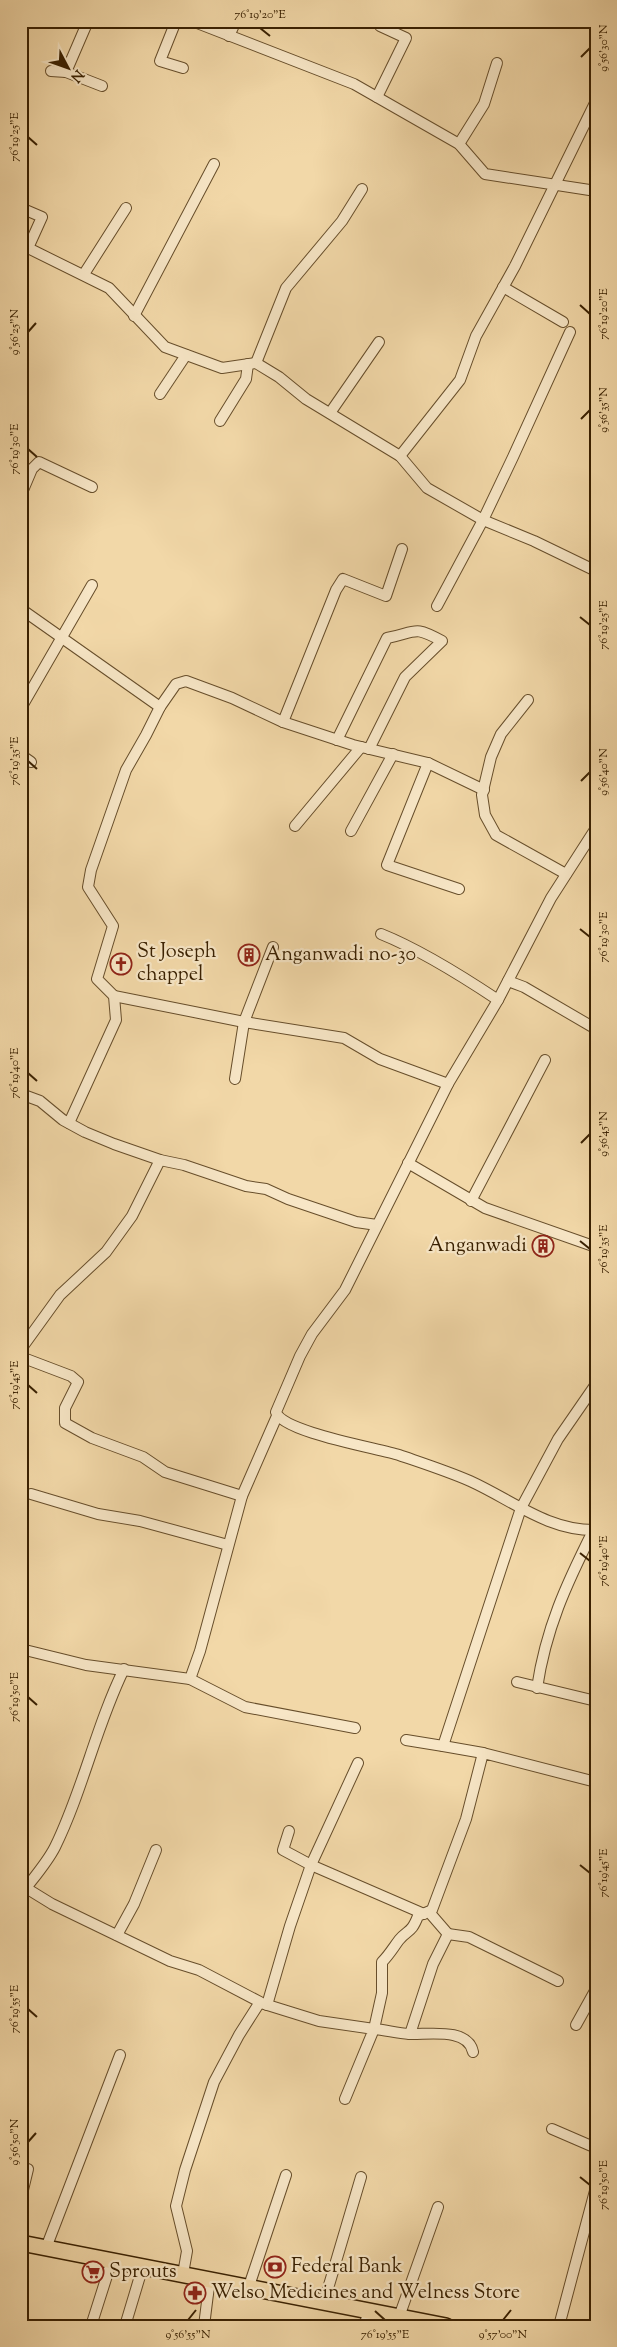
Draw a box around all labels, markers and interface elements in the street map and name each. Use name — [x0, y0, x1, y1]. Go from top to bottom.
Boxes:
text: 76°19'20"E — [234, 6, 287, 24]
text: 9°56'30"N — [595, 24, 613, 72]
north arrow — [42, 42, 92, 92]
text: N — [65, 64, 88, 86]
text: 76°19'25"E — [6, 111, 24, 162]
text: 76°19'20"E — [595, 287, 613, 340]
text: 9°56'25"N — [6, 308, 24, 355]
text: 9°56'35"N — [595, 387, 613, 433]
text: 76°19'30"E — [6, 423, 24, 474]
text: 76°19'25"E — [595, 599, 613, 650]
text: 76°19'35"E — [6, 736, 24, 786]
text: 9°56'40"N — [595, 748, 613, 796]
text: 76°19'30"E — [595, 911, 613, 962]
place label: St Joseph chappel — [137, 938, 217, 990]
place label: Anganwadi no-30 — [265, 941, 416, 970]
building icon: Anganwadi no-30 — [237, 943, 261, 967]
church icon: St Joseph chappel — [109, 952, 133, 976]
text: 76°19'40"E — [6, 1047, 24, 1098]
text: 9°56'45"N — [595, 1111, 613, 1157]
text: 76°19'35"E — [595, 1224, 613, 1274]
place label: Anganwadi — [428, 1232, 527, 1261]
building icon: Anganwadi — [531, 1234, 555, 1258]
text: 76°19'45"E — [6, 1360, 24, 1410]
text: 76°19'40"E — [595, 1535, 613, 1586]
text: 76°19'50"E — [6, 1671, 24, 1722]
text: 76°19'45"E — [595, 1848, 613, 1898]
text: 76°19'55"E — [6, 1984, 24, 2033]
text: 9°56'50"N — [6, 2118, 24, 2165]
text: 76°19'50"E — [595, 2159, 613, 2210]
place label: Federal Bank — [291, 2253, 403, 2282]
bank icon: Federal Bank — [263, 2255, 287, 2279]
place label: Sprouts — [109, 2258, 177, 2287]
supermarket icon: Sprouts — [81, 2260, 105, 2284]
place label: Welso Medicines and Welness Store — [211, 2279, 520, 2308]
pharmacy icon: Welso Medicines and Welness Store — [183, 2281, 207, 2305]
text: 9°56'55"N — [166, 2326, 211, 2344]
text: 76°19'55"E — [361, 2326, 410, 2344]
text: 9°57'00"N — [479, 2326, 528, 2344]

